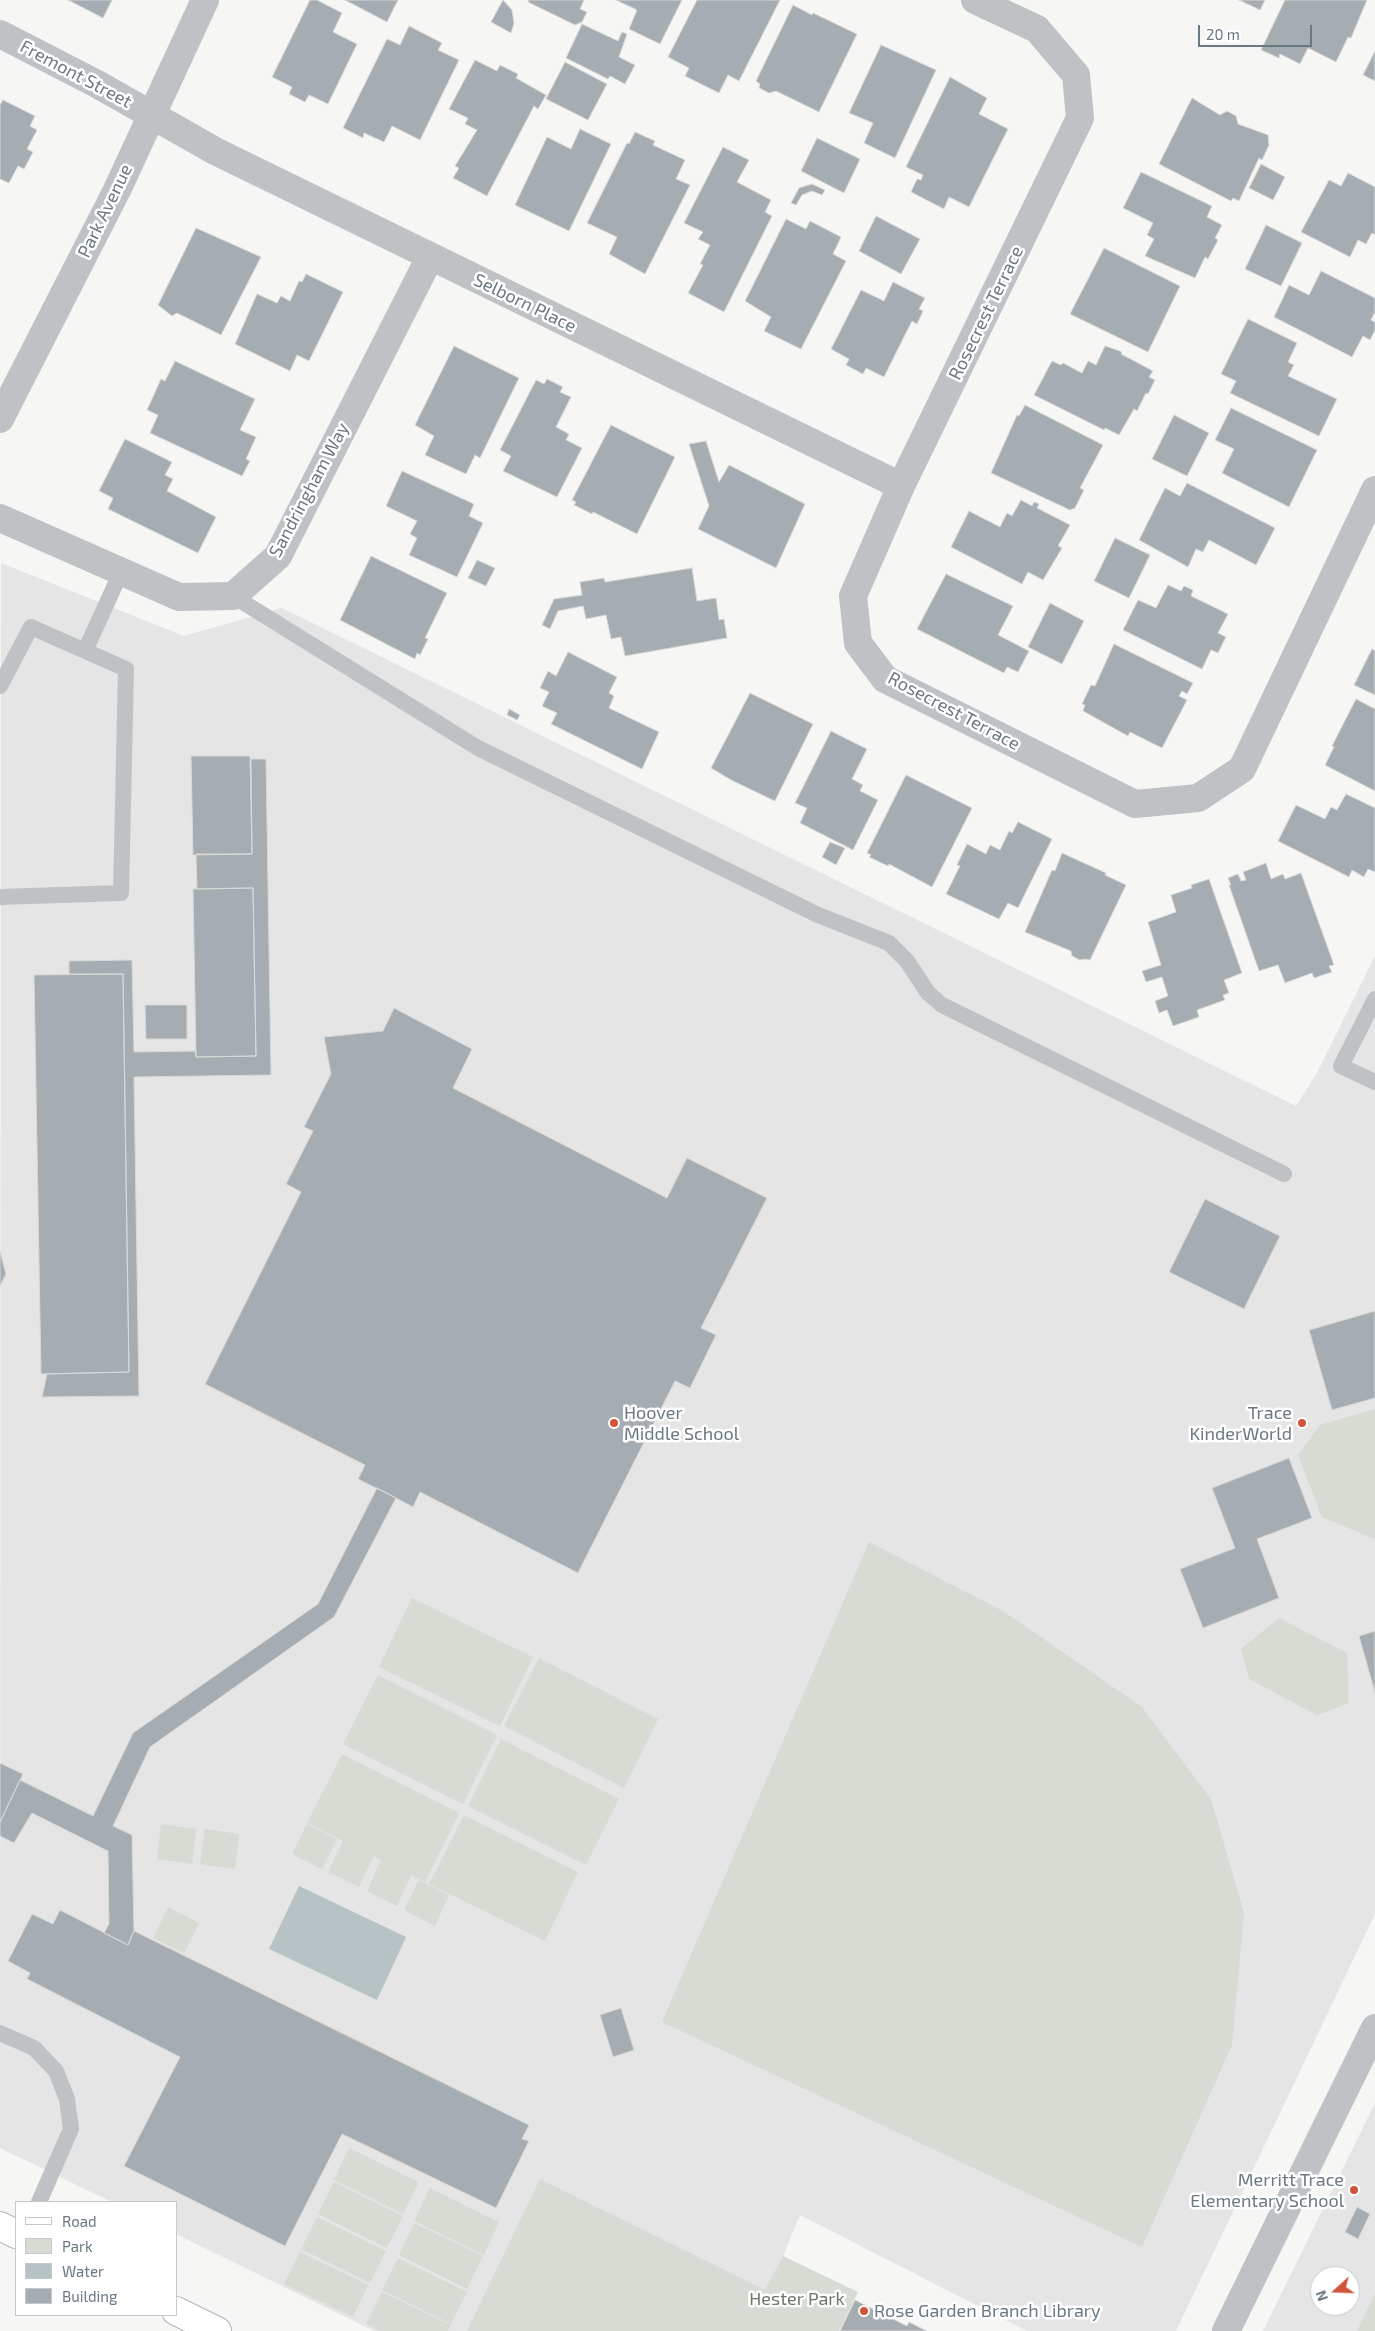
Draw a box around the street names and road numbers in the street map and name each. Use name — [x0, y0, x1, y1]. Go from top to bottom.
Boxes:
street label: Fremont Street — [16, 36, 136, 112]
street label: Park Avenue — [73, 161, 137, 261]
street label: Rosecrest Terrace — [944, 243, 1028, 383]
street label: Selborn Place — [470, 269, 580, 337]
street label: Sandringham Way — [264, 419, 354, 561]
street label: Rosecrest Terrace — [884, 667, 1024, 755]

